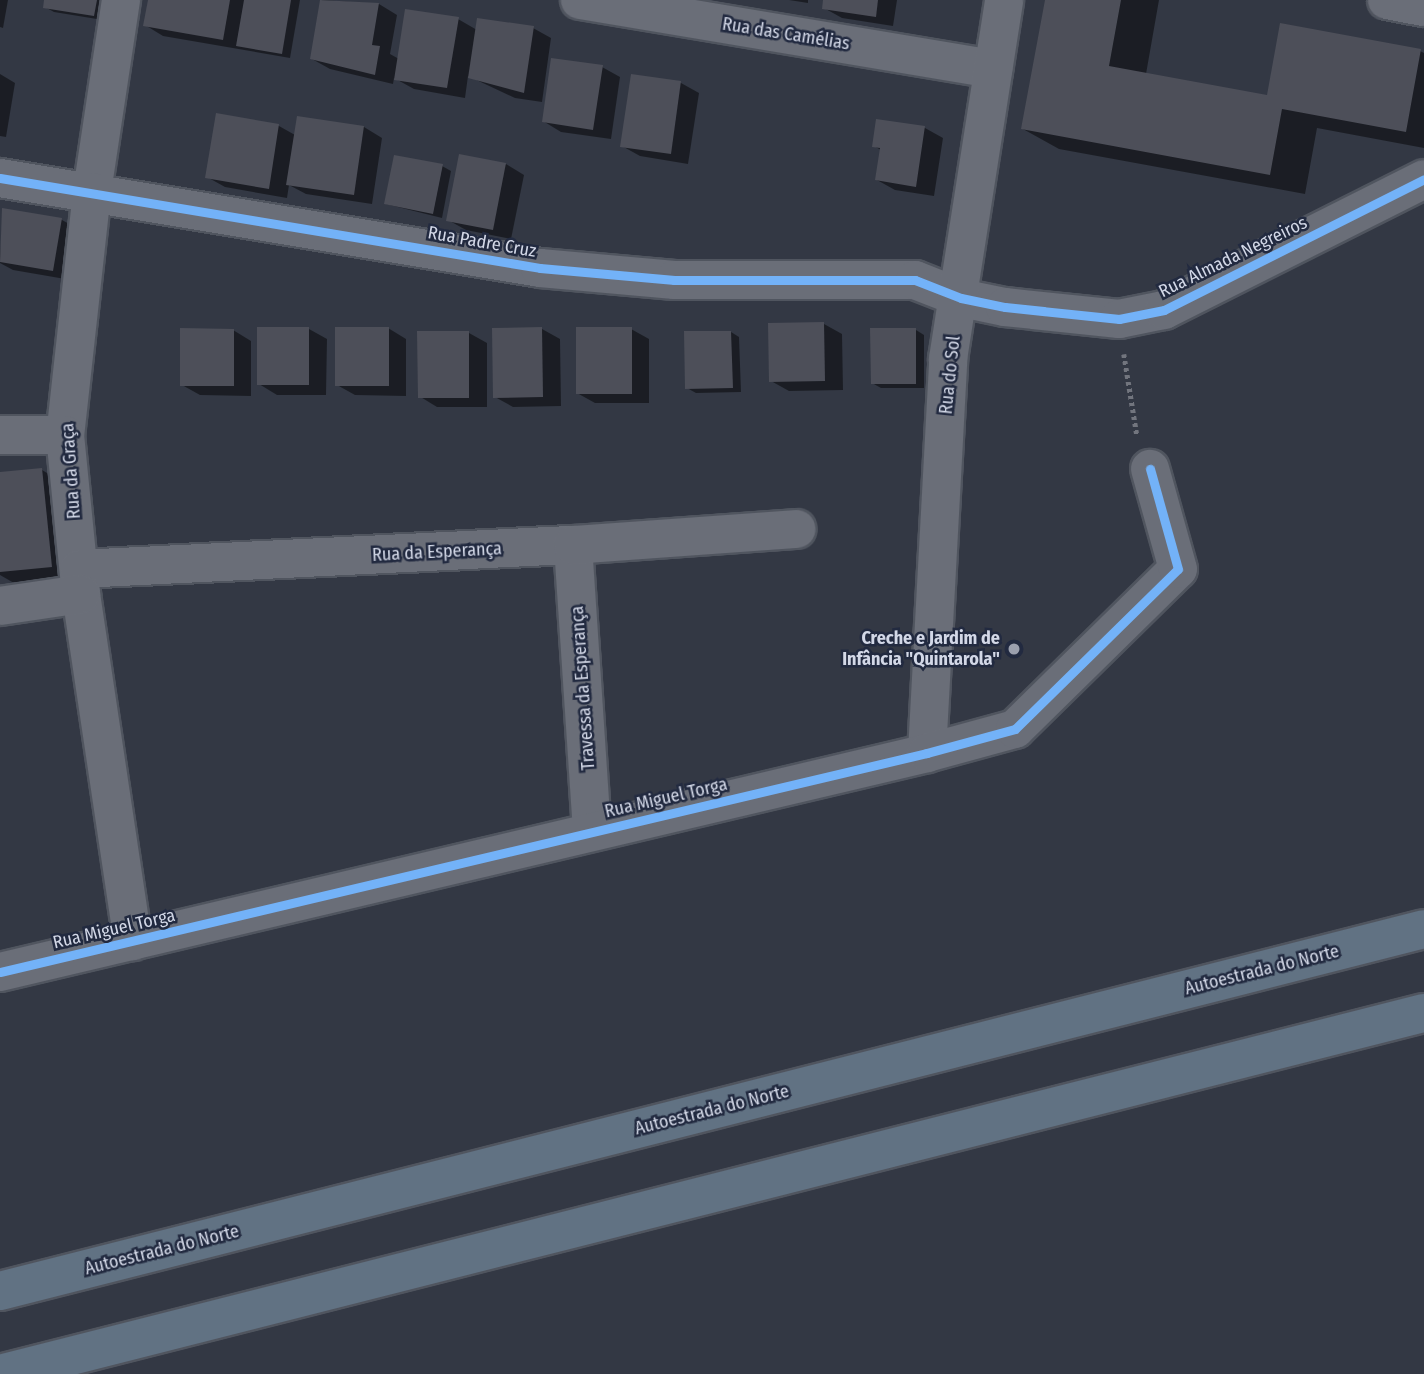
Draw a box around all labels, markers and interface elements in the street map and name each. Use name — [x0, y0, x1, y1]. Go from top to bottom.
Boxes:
street label: Rua das Camélias — [721, 13, 851, 55]
street label: Rua Almada Negreiros — [1155, 212, 1311, 302]
street label: Rua Padre Cruz — [426, 222, 538, 262]
street label: Rua do Sol — [935, 335, 965, 415]
street label: Rua da Graça — [57, 422, 85, 520]
street label: Rua da Esperança — [372, 538, 502, 566]
street label: Travessa da Esperança — [566, 605, 600, 771]
place label: Creche e Jardim de Infância "Quintarola" — [842, 628, 1000, 670]
marker: Creche e Jardim de Infância "Quintarola" — [1006, 641, 1022, 657]
street label: Rua Miguel Torga — [603, 773, 729, 823]
street label: Rua Miguel Torga — [51, 904, 177, 954]
street label: Autoestrada do Norte — [1183, 940, 1341, 1000]
street label: Autoestrada do Norte — [633, 1080, 791, 1140]
street label: Autoestrada do Norte — [83, 1220, 241, 1280]

